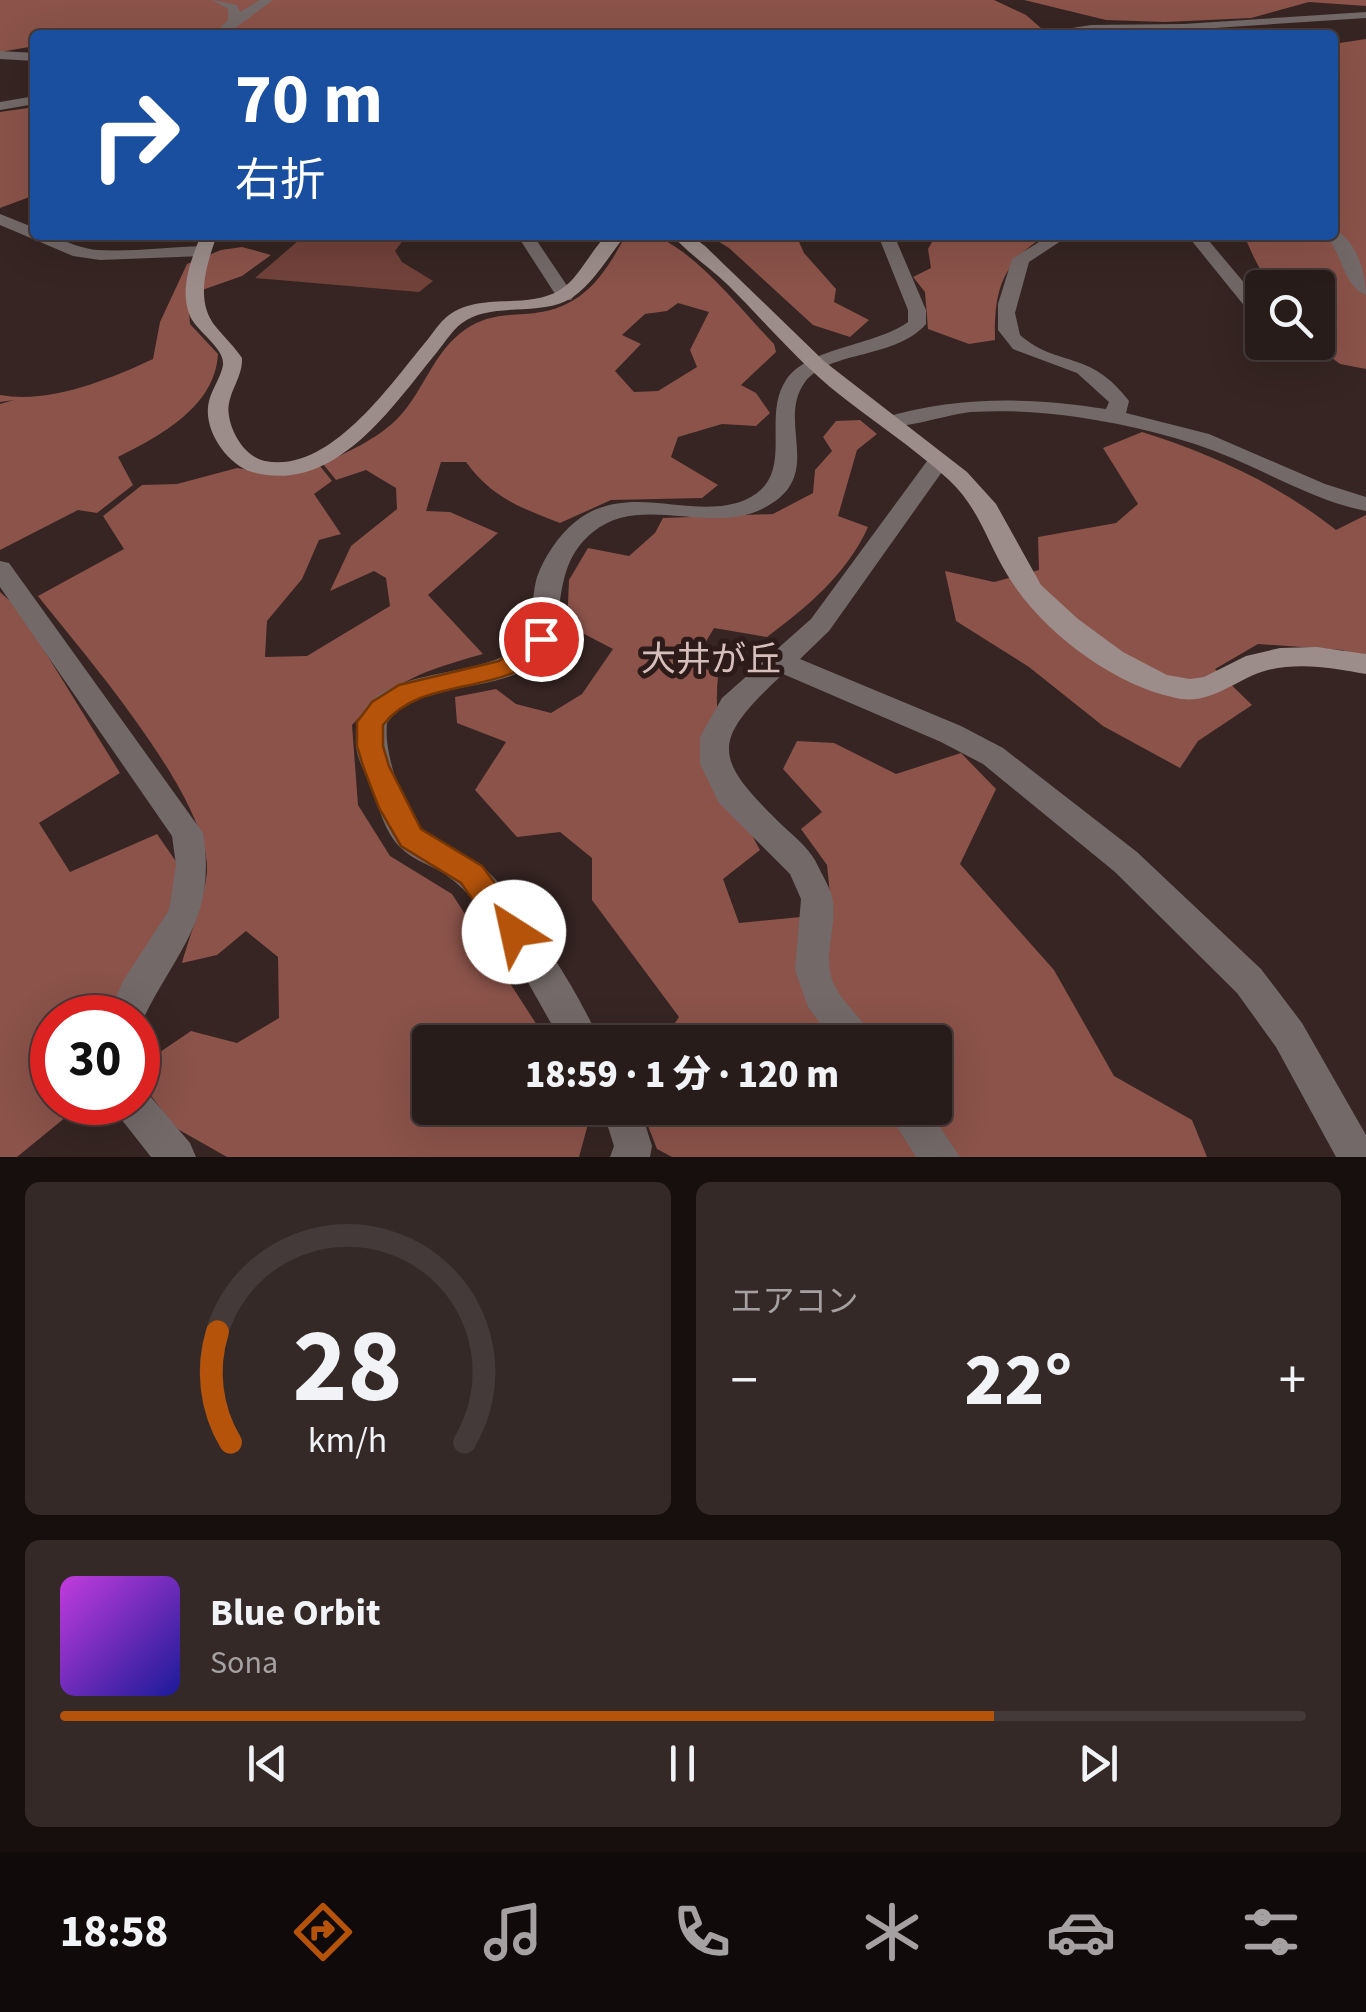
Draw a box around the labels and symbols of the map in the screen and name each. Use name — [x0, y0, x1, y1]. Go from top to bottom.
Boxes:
pin — [499, 597, 584, 682]
district label: 大井が丘 — [641, 635, 781, 685]
position arrow — [462, 880, 566, 984]
speed limit sign: 30 — [30, 995, 160, 1125]

